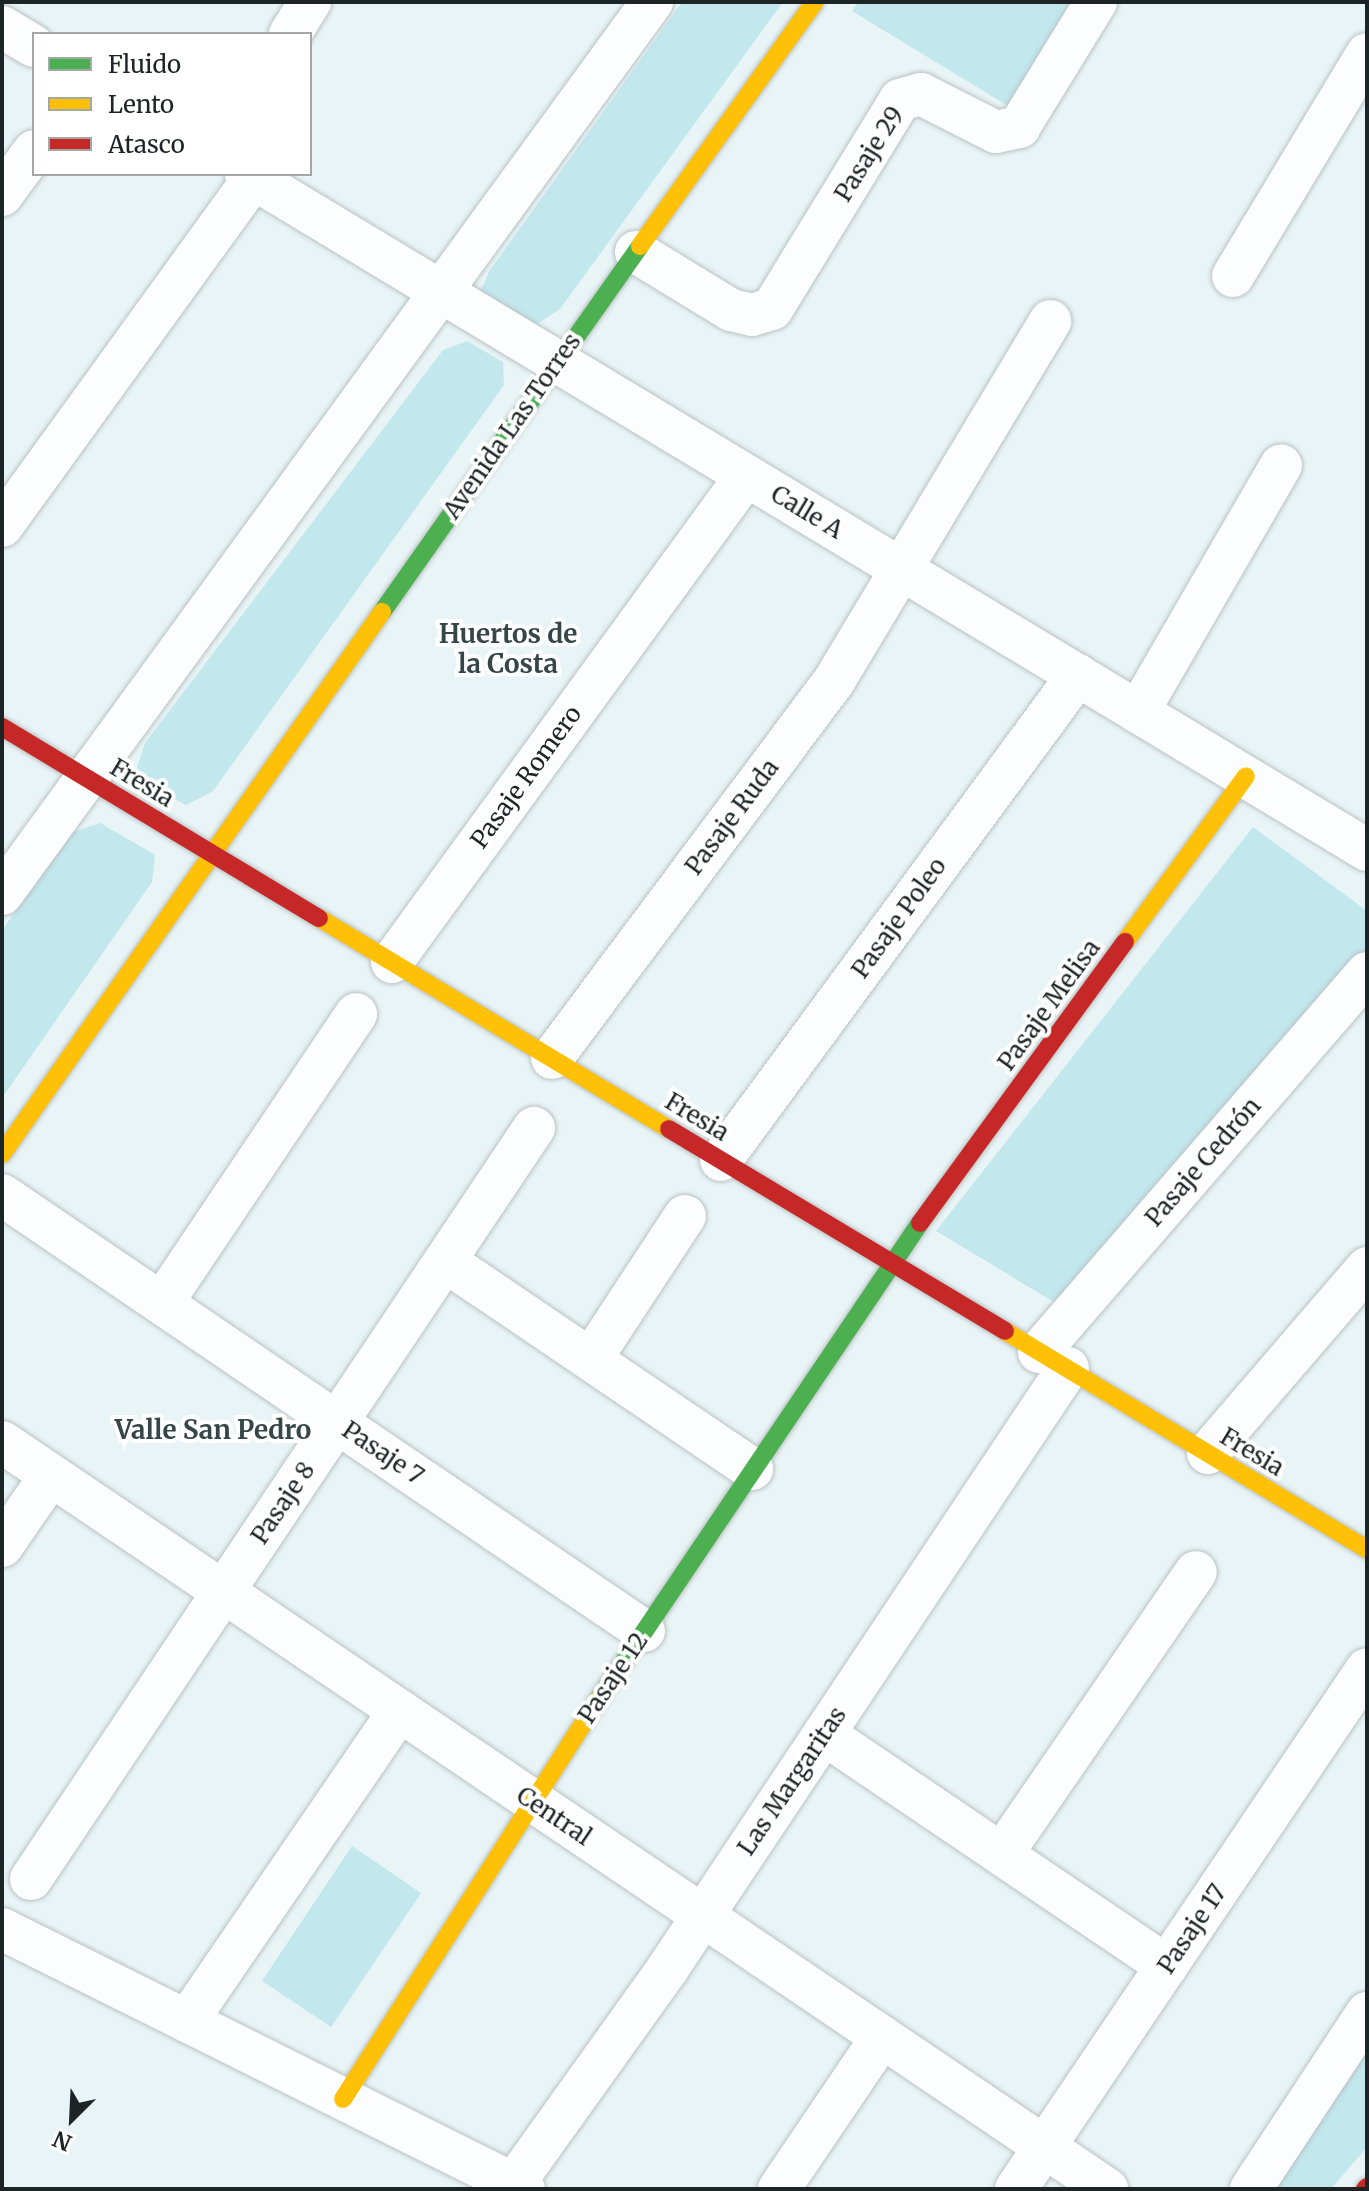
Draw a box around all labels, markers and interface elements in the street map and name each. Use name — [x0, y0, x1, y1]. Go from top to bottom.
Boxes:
legend — [32, 32, 312, 176]
text: Fluido — [108, 49, 181, 80]
text: Lento — [108, 89, 174, 120]
street label: Pasaje 29 — [829, 101, 909, 207]
text: Atasco — [108, 129, 185, 160]
street label: Avenida Las Torres — [437, 328, 587, 524]
street label: Calle A — [766, 479, 848, 545]
district label: Huertos de la Costa — [439, 618, 577, 680]
street label: Pasaje Romero — [465, 700, 587, 854]
street label: Fresia — [105, 753, 179, 813]
street label: Pasaje Ruda — [679, 754, 785, 880]
street label: Pasaje Poleo — [846, 852, 952, 984]
street label: Pasaje Melisa — [992, 934, 1106, 1076]
street label: Fresia — [660, 1087, 734, 1147]
street label: Pasaje Cedrón — [1139, 1092, 1267, 1232]
district label: Valle San Pedro — [115, 1414, 311, 1446]
street label: Pasaje 7 — [337, 1415, 429, 1491]
street label: Fresia — [1215, 1422, 1289, 1482]
street label: Pasaje 8 — [245, 1457, 321, 1549]
street label: Pasaje 12 — [572, 1627, 654, 1729]
street label: Las Margaritas — [732, 1701, 852, 1861]
street label: Central — [511, 1781, 597, 1851]
street label: Pasaje 17 — [1152, 1879, 1232, 1979]
north arrow — [32, 2079, 112, 2159]
text: N — [49, 2125, 76, 2157]

